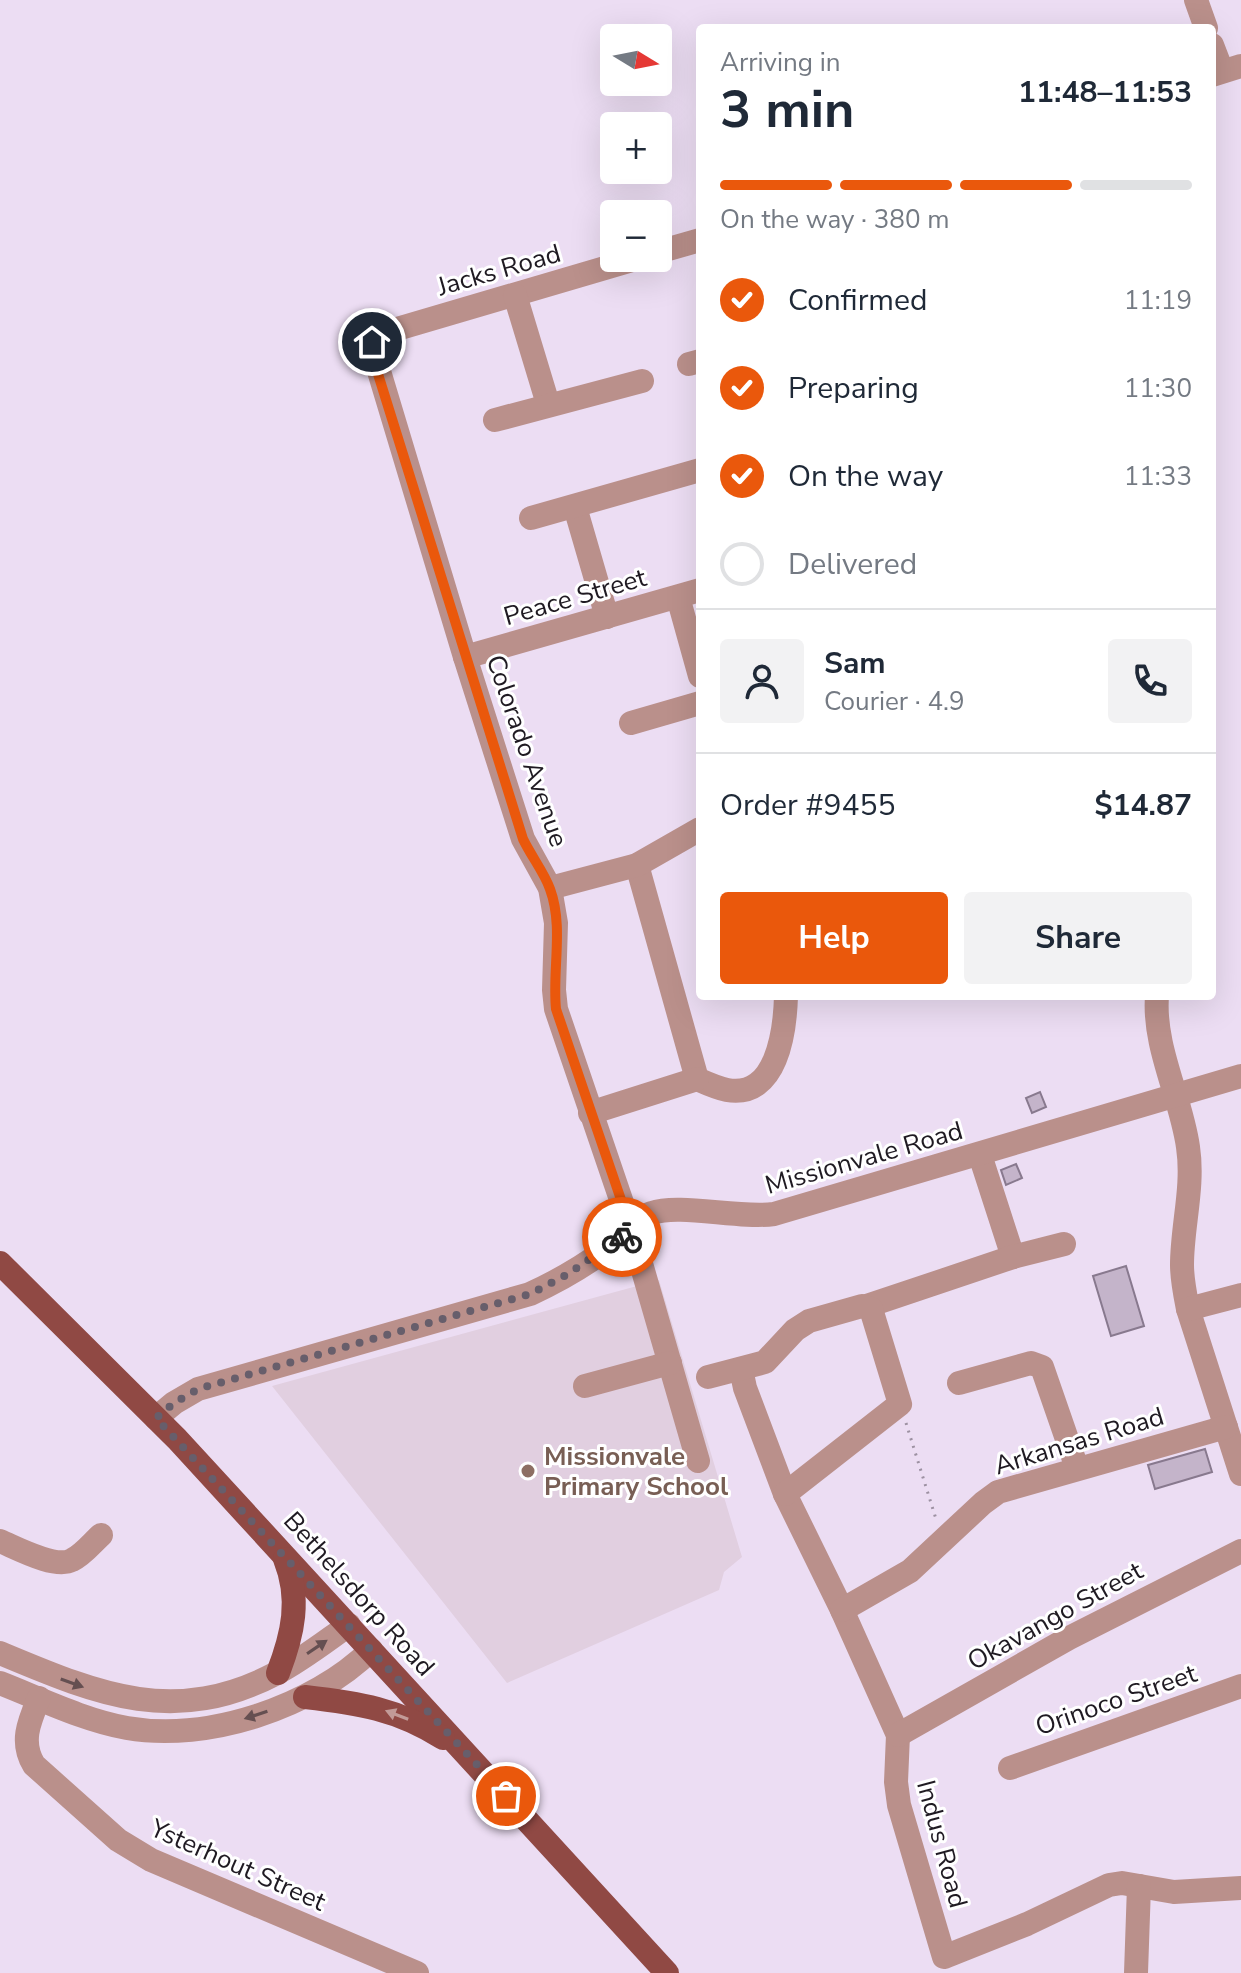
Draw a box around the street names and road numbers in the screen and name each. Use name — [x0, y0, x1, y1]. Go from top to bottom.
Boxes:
street label: Jacks Road — [432, 236, 565, 305]
street label: Peace Street — [500, 560, 651, 634]
street label: Colorado Avenue — [478, 650, 576, 852]
street label: Missionvale Road — [761, 1113, 967, 1203]
street label: Arkansas Road — [990, 1399, 1168, 1483]
street label: Bethelsdorp Road — [276, 1504, 442, 1684]
street label: Okavango Street — [961, 1553, 1150, 1679]
street label: Orinoco Street — [1031, 1656, 1202, 1744]
street label: Indus Road — [908, 1776, 976, 1912]
street label: Ysterhout Street — [144, 1810, 332, 1920]

